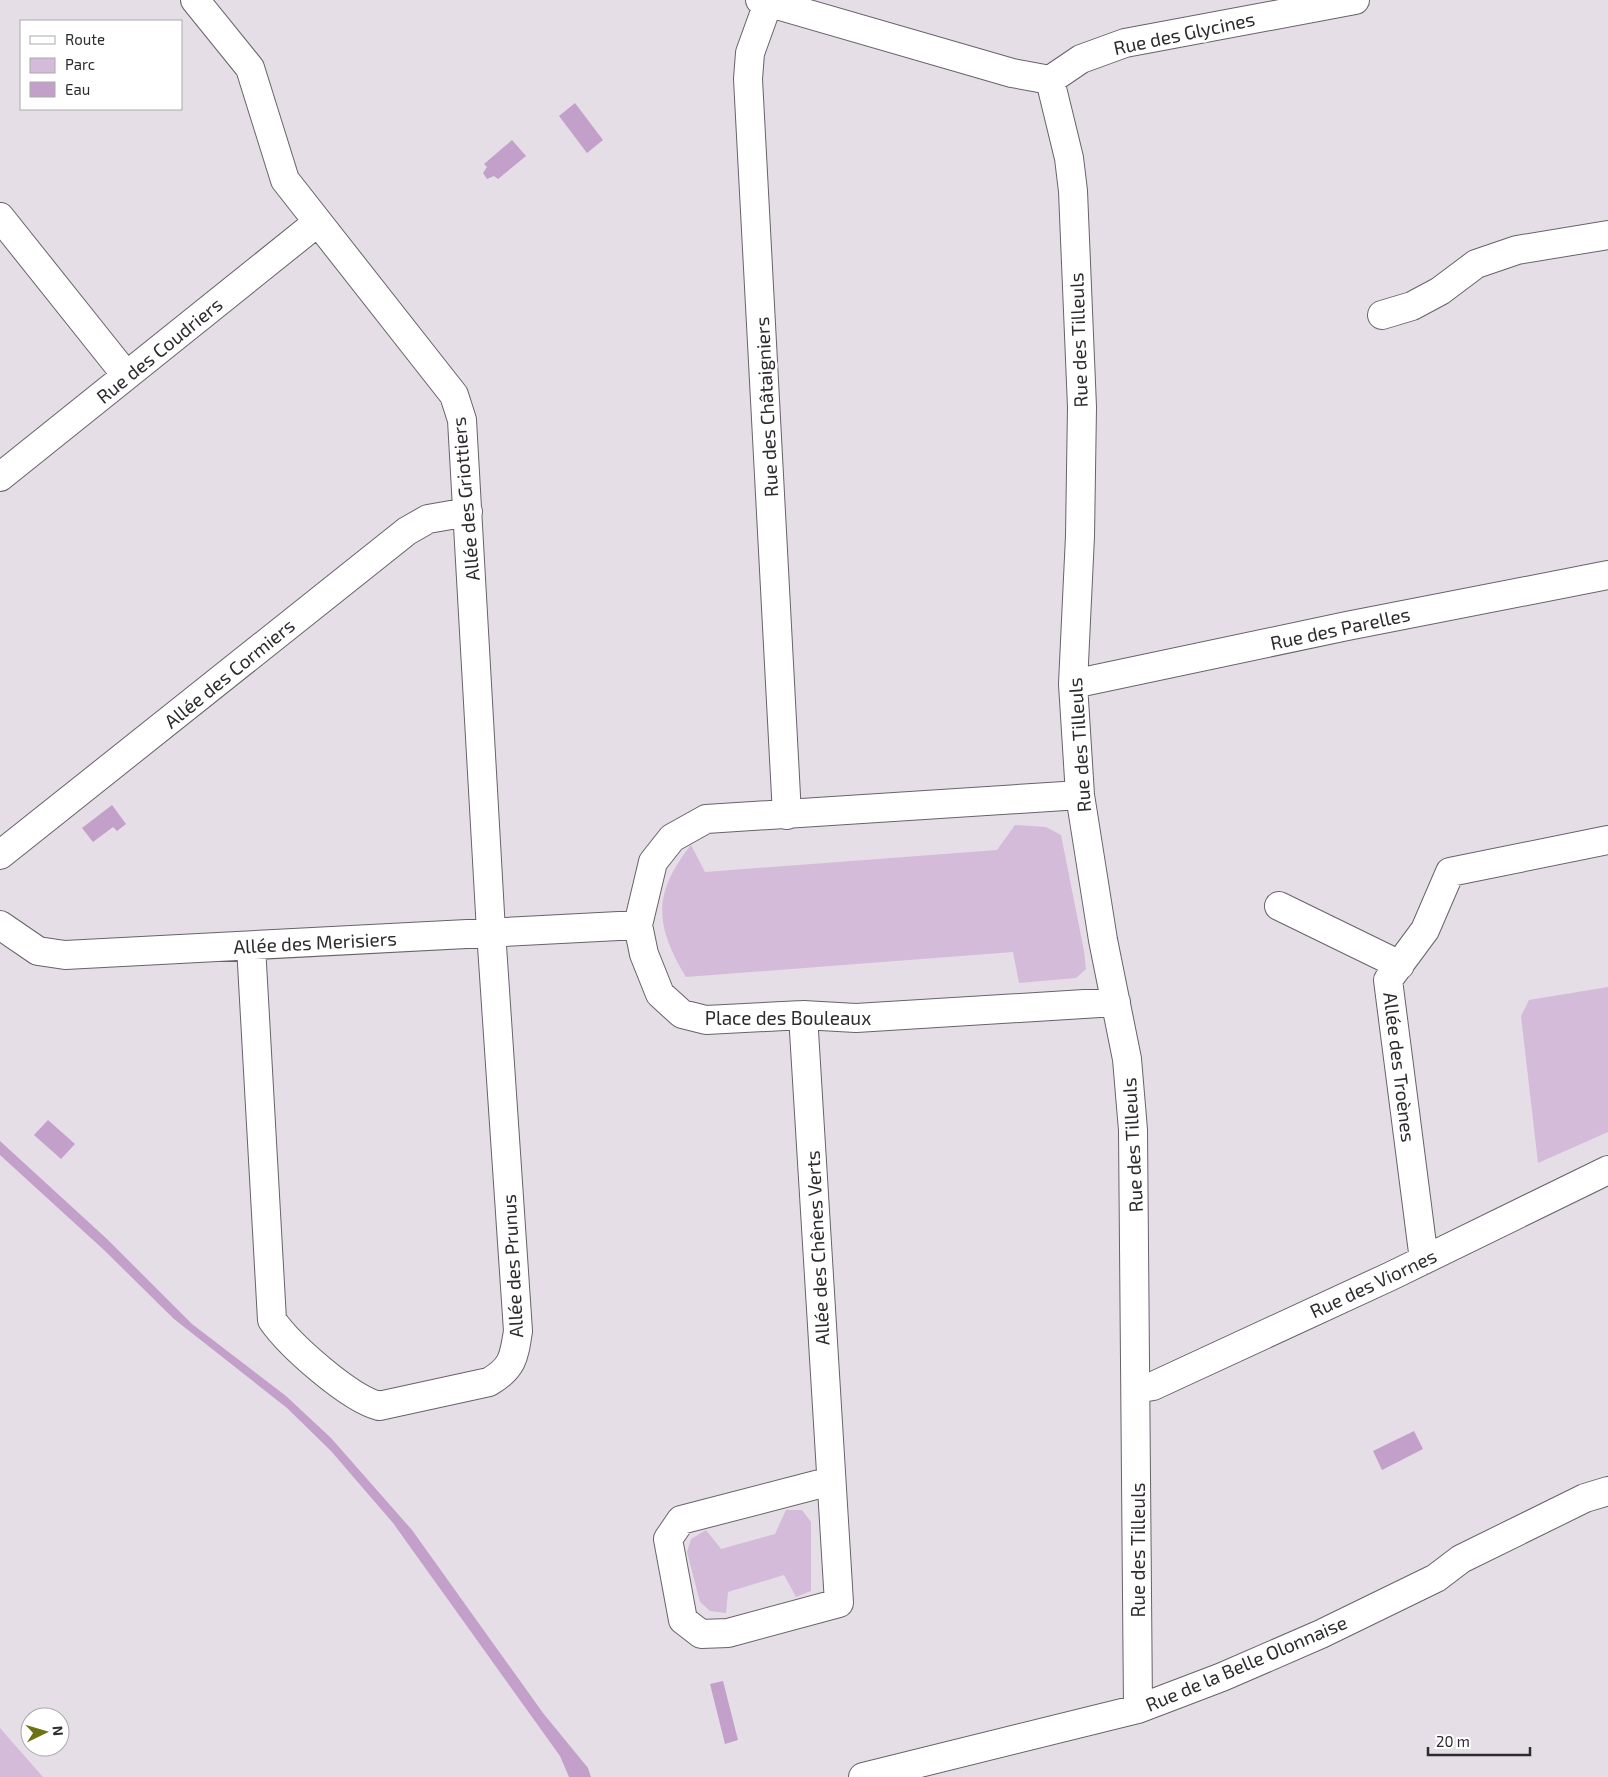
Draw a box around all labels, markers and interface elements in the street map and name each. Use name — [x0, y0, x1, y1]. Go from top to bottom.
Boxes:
street label: Rue des Glycines — [1111, 7, 1257, 59]
legend — [20, 20, 182, 110]
text: Route — [65, 30, 105, 48]
text: Parc — [65, 55, 95, 73]
text: Eau — [65, 80, 90, 98]
street label: Rue des Tilleuls — [1064, 272, 1092, 408]
street label: Rue des Coudriers — [91, 292, 227, 408]
street label: Rue des Châtaigniers — [750, 316, 782, 498]
street label: Allée des Griottiers — [446, 416, 484, 582]
street label: Rue des Parelles — [1268, 602, 1412, 654]
street label: Allée des Cormiers — [159, 613, 299, 733]
street label: Rue des Tilleuls — [1063, 677, 1095, 813]
street label: Allée des Merisiers — [233, 926, 397, 958]
street label: Allée des Troènes — [1379, 991, 1421, 1143]
street label: Place des Bouleaux — [705, 1006, 871, 1029]
street label: Rue des Tilleuls — [1117, 1077, 1147, 1213]
street label: Allée des Chênes Verts — [800, 1150, 834, 1346]
street label: Allée des Prunus — [497, 1194, 527, 1338]
street label: Rue des Viornes — [1306, 1244, 1440, 1322]
street label: Rue des Tilleuls — [1126, 1483, 1149, 1617]
street label: Rue de la Belle Olonnaise — [1142, 1610, 1350, 1716]
north arrow — [20, 1707, 70, 1757]
scale bar — [1428, 1724, 1530, 1756]
text: N — [50, 1725, 67, 1737]
text: 20 m — [1436, 1732, 1470, 1750]

